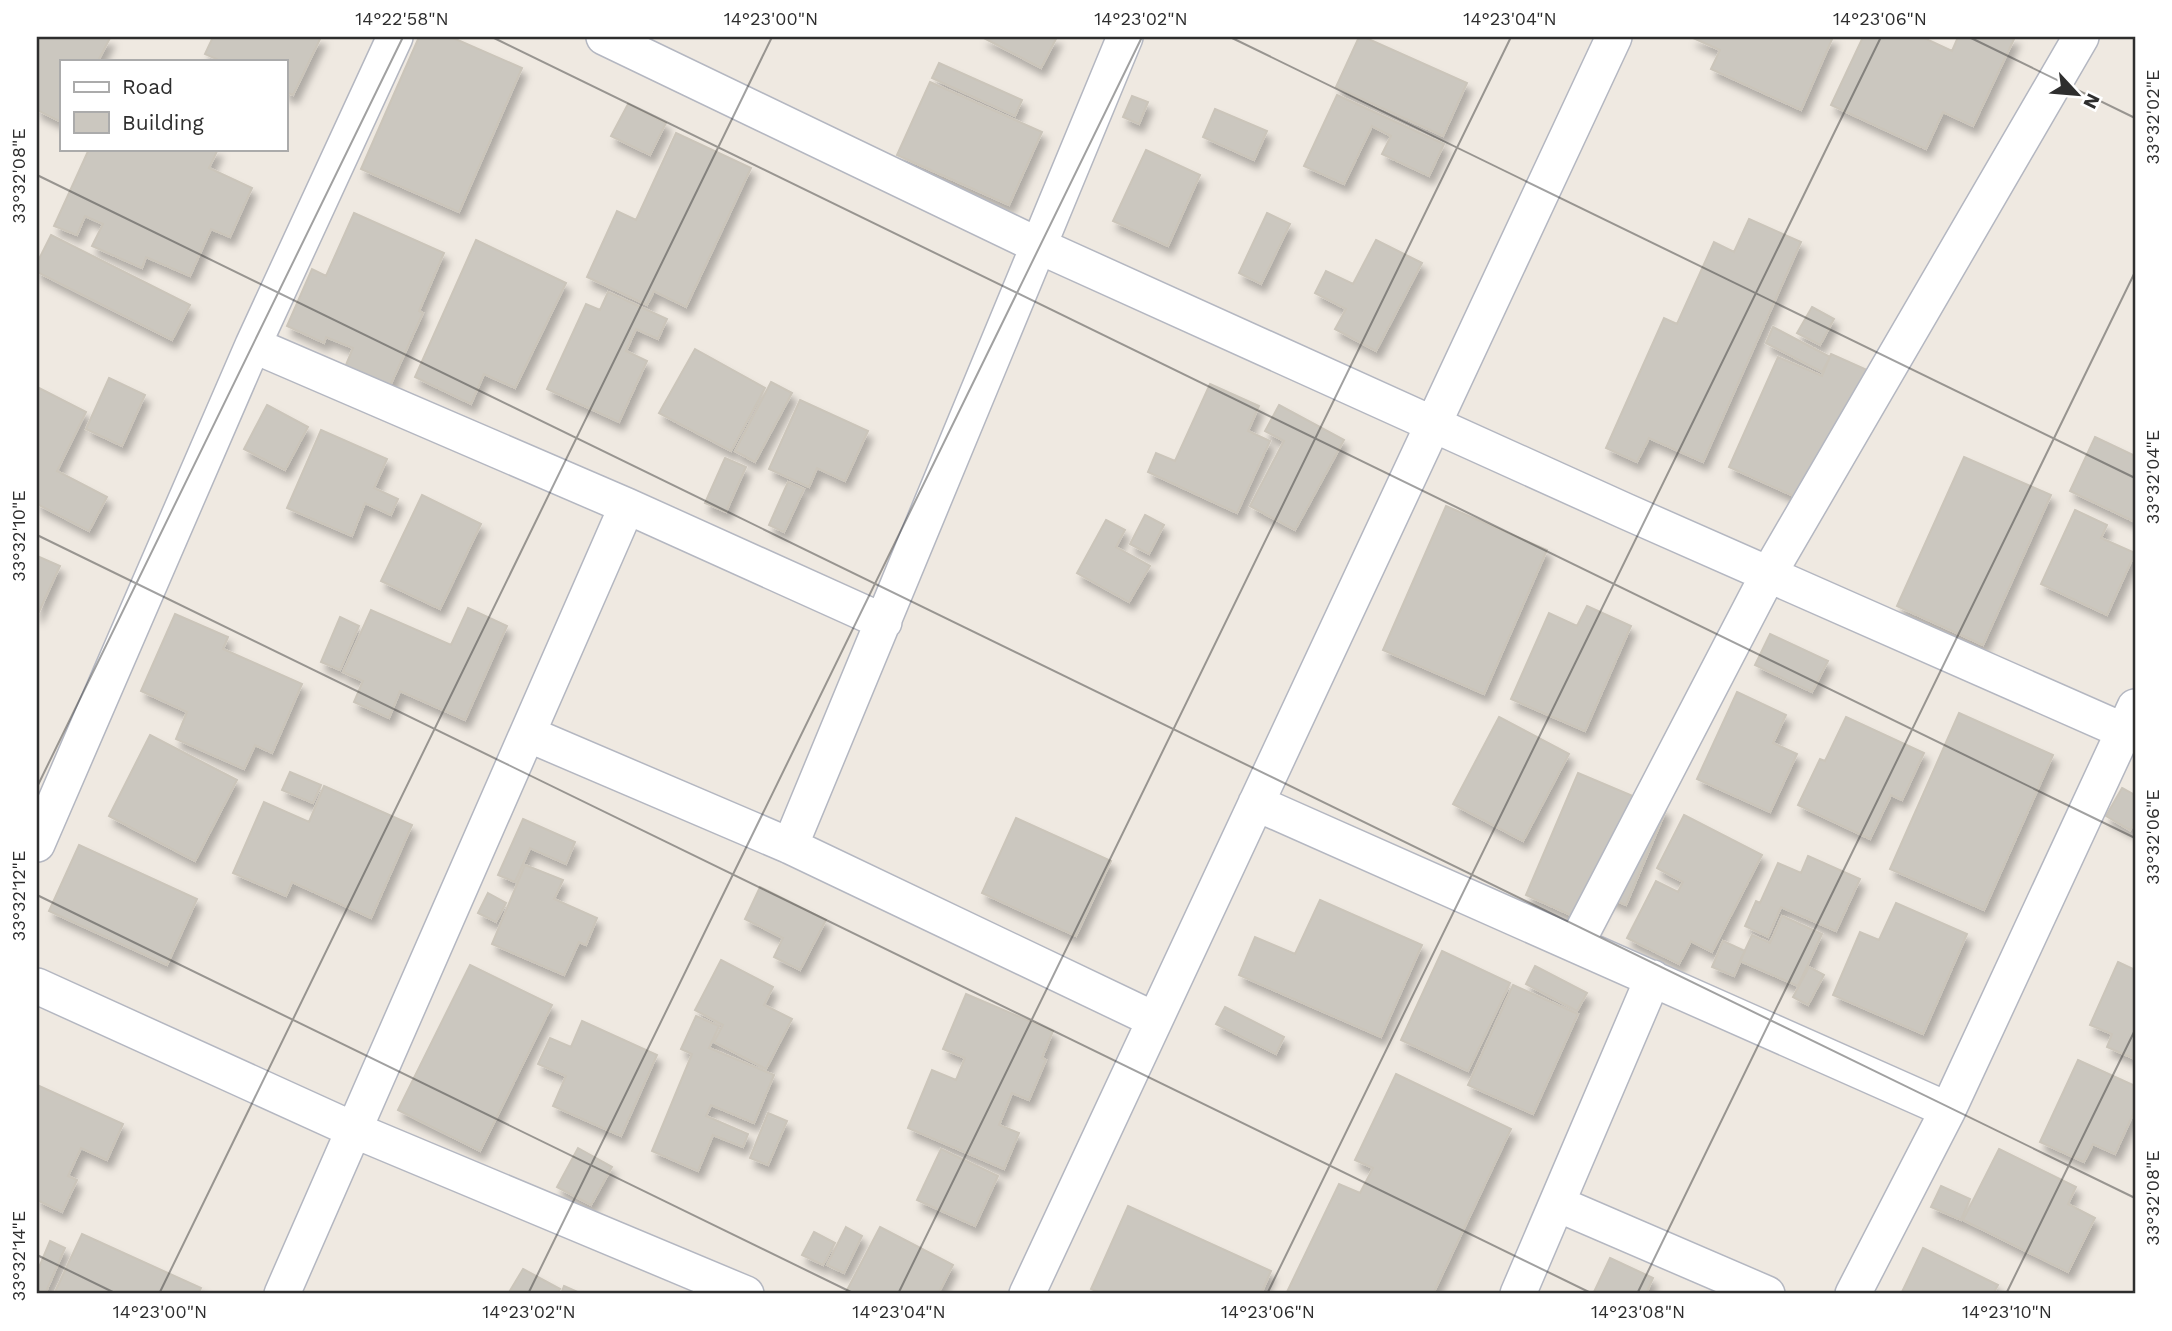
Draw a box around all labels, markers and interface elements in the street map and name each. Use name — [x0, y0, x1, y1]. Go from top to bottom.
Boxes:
text: 14°22'58"N — [355, 8, 449, 29]
text: 14°23'00"N — [724, 8, 818, 29]
text: 14°23'02"N — [1094, 8, 1188, 29]
text: 14°23'04"N — [1463, 8, 1557, 29]
text: 14°23'06"N — [1833, 8, 1927, 29]
legend — [60, 60, 287, 150]
north arrow — [2042, 60, 2112, 130]
text: 33°32'02"E — [2142, 70, 2163, 164]
text: Road — [122, 74, 173, 99]
text: N — [2078, 90, 2105, 113]
text: Building — [122, 110, 204, 135]
text: 33°32'08"E — [8, 128, 29, 224]
text: 33°32'04"E — [2142, 430, 2163, 524]
text: 33°32'10"E — [8, 490, 29, 582]
text: 33°32'06"E — [2142, 789, 2163, 885]
text: 33°32'12"E — [8, 851, 29, 941]
text: 33°32'08"E — [2142, 1150, 2163, 1246]
text: 33°32'14"E — [8, 1211, 29, 1301]
text: 14°23'00"N — [113, 1301, 207, 1322]
text: 14°23'02"N — [482, 1301, 576, 1322]
text: 14°23'04"N — [852, 1301, 946, 1322]
text: 14°23'06"N — [1221, 1301, 1315, 1322]
text: 14°23'08"N — [1591, 1301, 1685, 1322]
text: 14°23'10"N — [1962, 1301, 2052, 1322]

